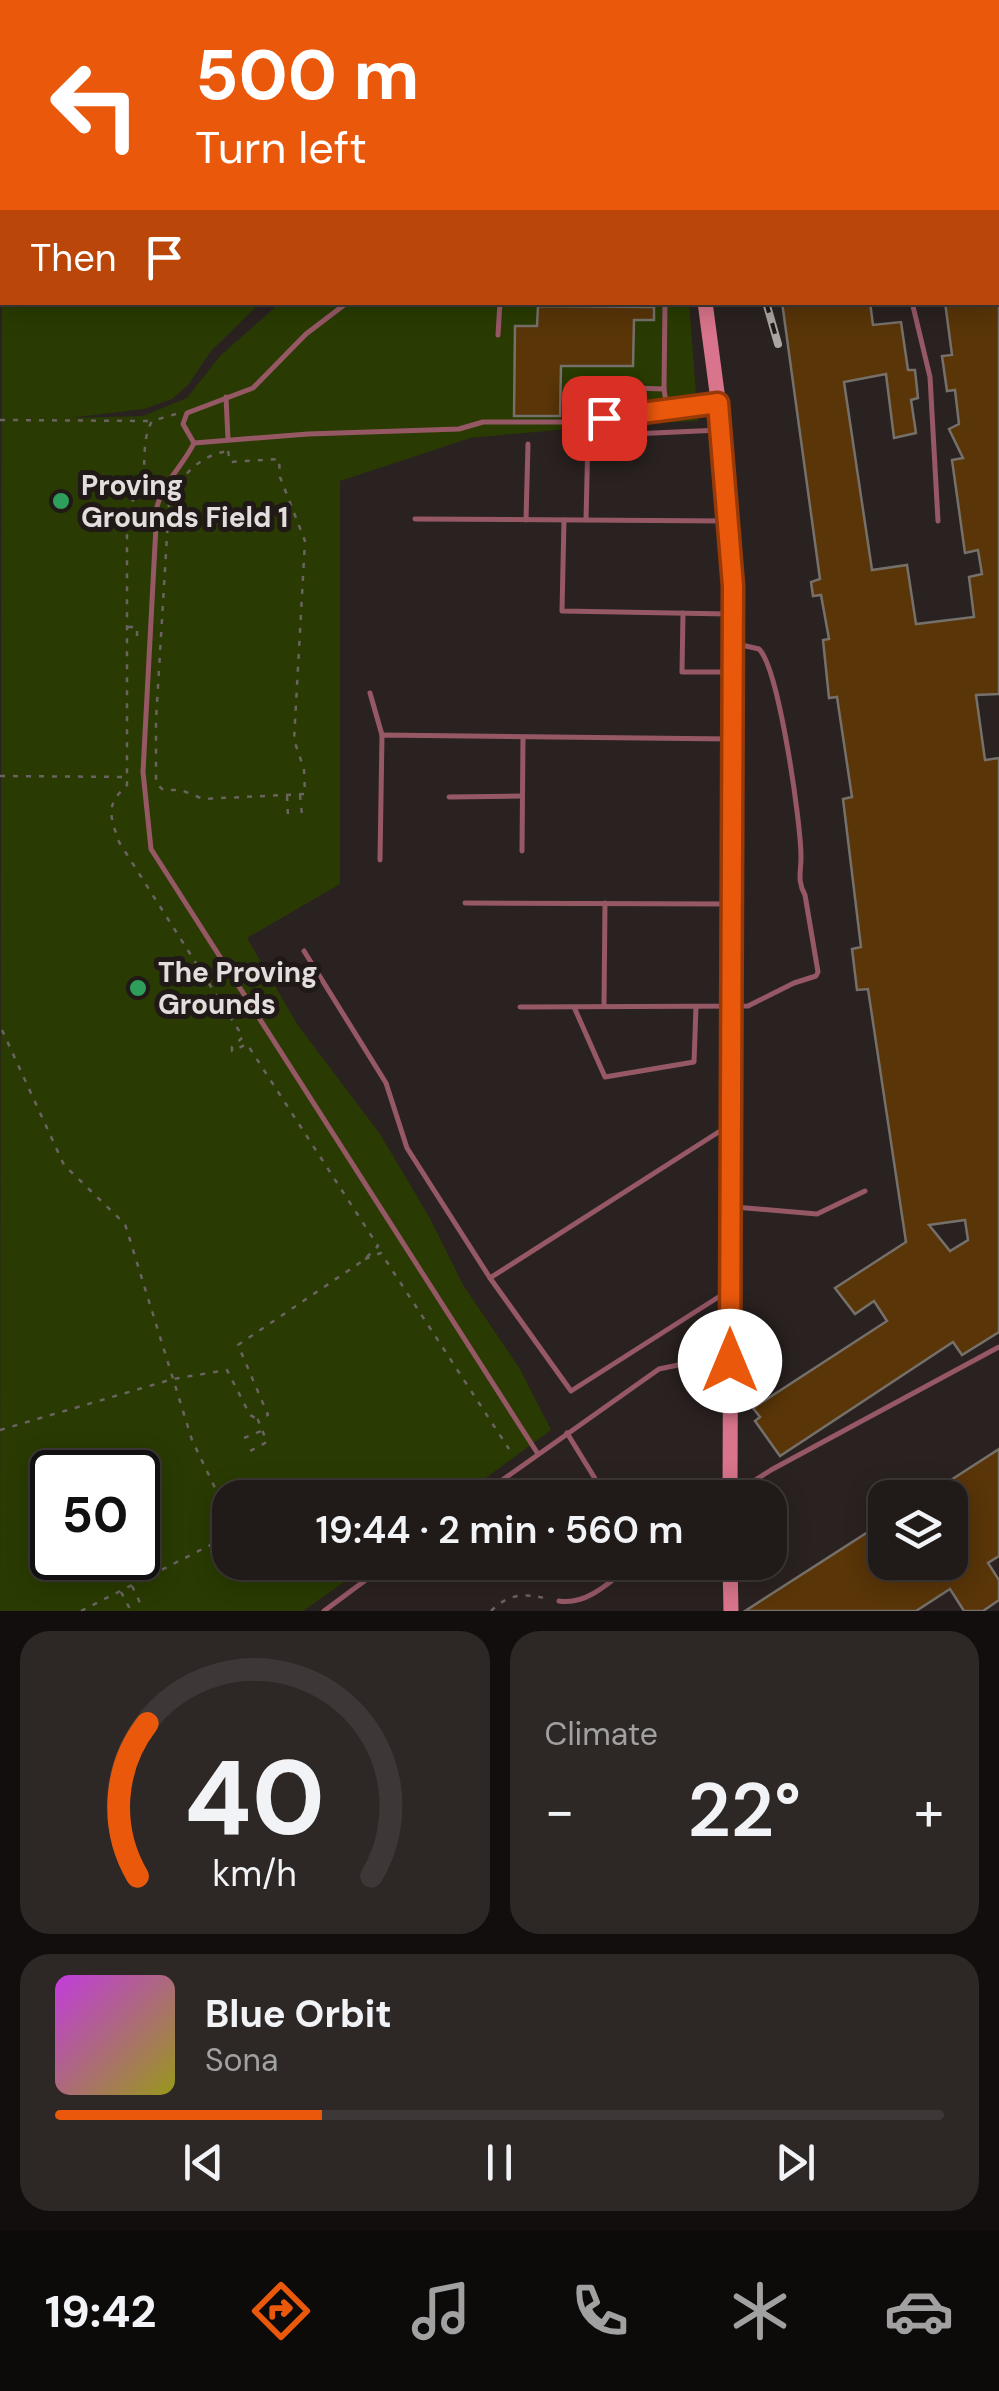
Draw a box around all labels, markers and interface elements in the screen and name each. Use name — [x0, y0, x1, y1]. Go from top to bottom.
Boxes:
text: 500 m — [195, 30, 419, 121]
icon: left — [30, 40, 160, 170]
text: Turn left — [195, 118, 367, 177]
icon: arrive — [137, 230, 192, 285]
text: Then — [30, 233, 117, 283]
pin — [562, 376, 647, 461]
icon: arrive — [577, 391, 632, 446]
place label: Proving Grounds Field 1 — [81, 467, 288, 536]
marker: Proving Grounds Field 1 — [50, 490, 72, 512]
place label: The Proving Grounds — [158, 954, 318, 1023]
marker: The Proving Grounds — [127, 977, 149, 999]
position arrow — [678, 1309, 782, 1413]
speed limit sign: 50 — [30, 1450, 160, 1580]
map controls — [868, 1480, 968, 1580]
button: layers — [868, 1480, 968, 1580]
text: 19:44 · 2 min · 560 m — [316, 1505, 683, 1555]
text: Climate — [545, 1713, 658, 1755]
text: 40 — [184, 1731, 325, 1866]
text: 22° — [688, 1762, 801, 1859]
text: − — [545, 1775, 575, 1847]
text: + — [914, 1775, 944, 1847]
text: km/h — [213, 1851, 297, 1897]
text: Blue Orbit — [205, 1989, 392, 2039]
text: Sona — [205, 2039, 278, 2081]
icon: previous — [176, 2135, 231, 2190]
icon: pause — [472, 2135, 527, 2190]
icon: next — [768, 2135, 823, 2190]
icon: directions — [246, 2276, 316, 2346]
icon: music — [406, 2276, 476, 2346]
icon: phone — [565, 2276, 635, 2346]
icon: climate — [725, 2276, 795, 2346]
icon: car — [884, 2276, 954, 2346]
text: 19:42 — [45, 2282, 156, 2341]

